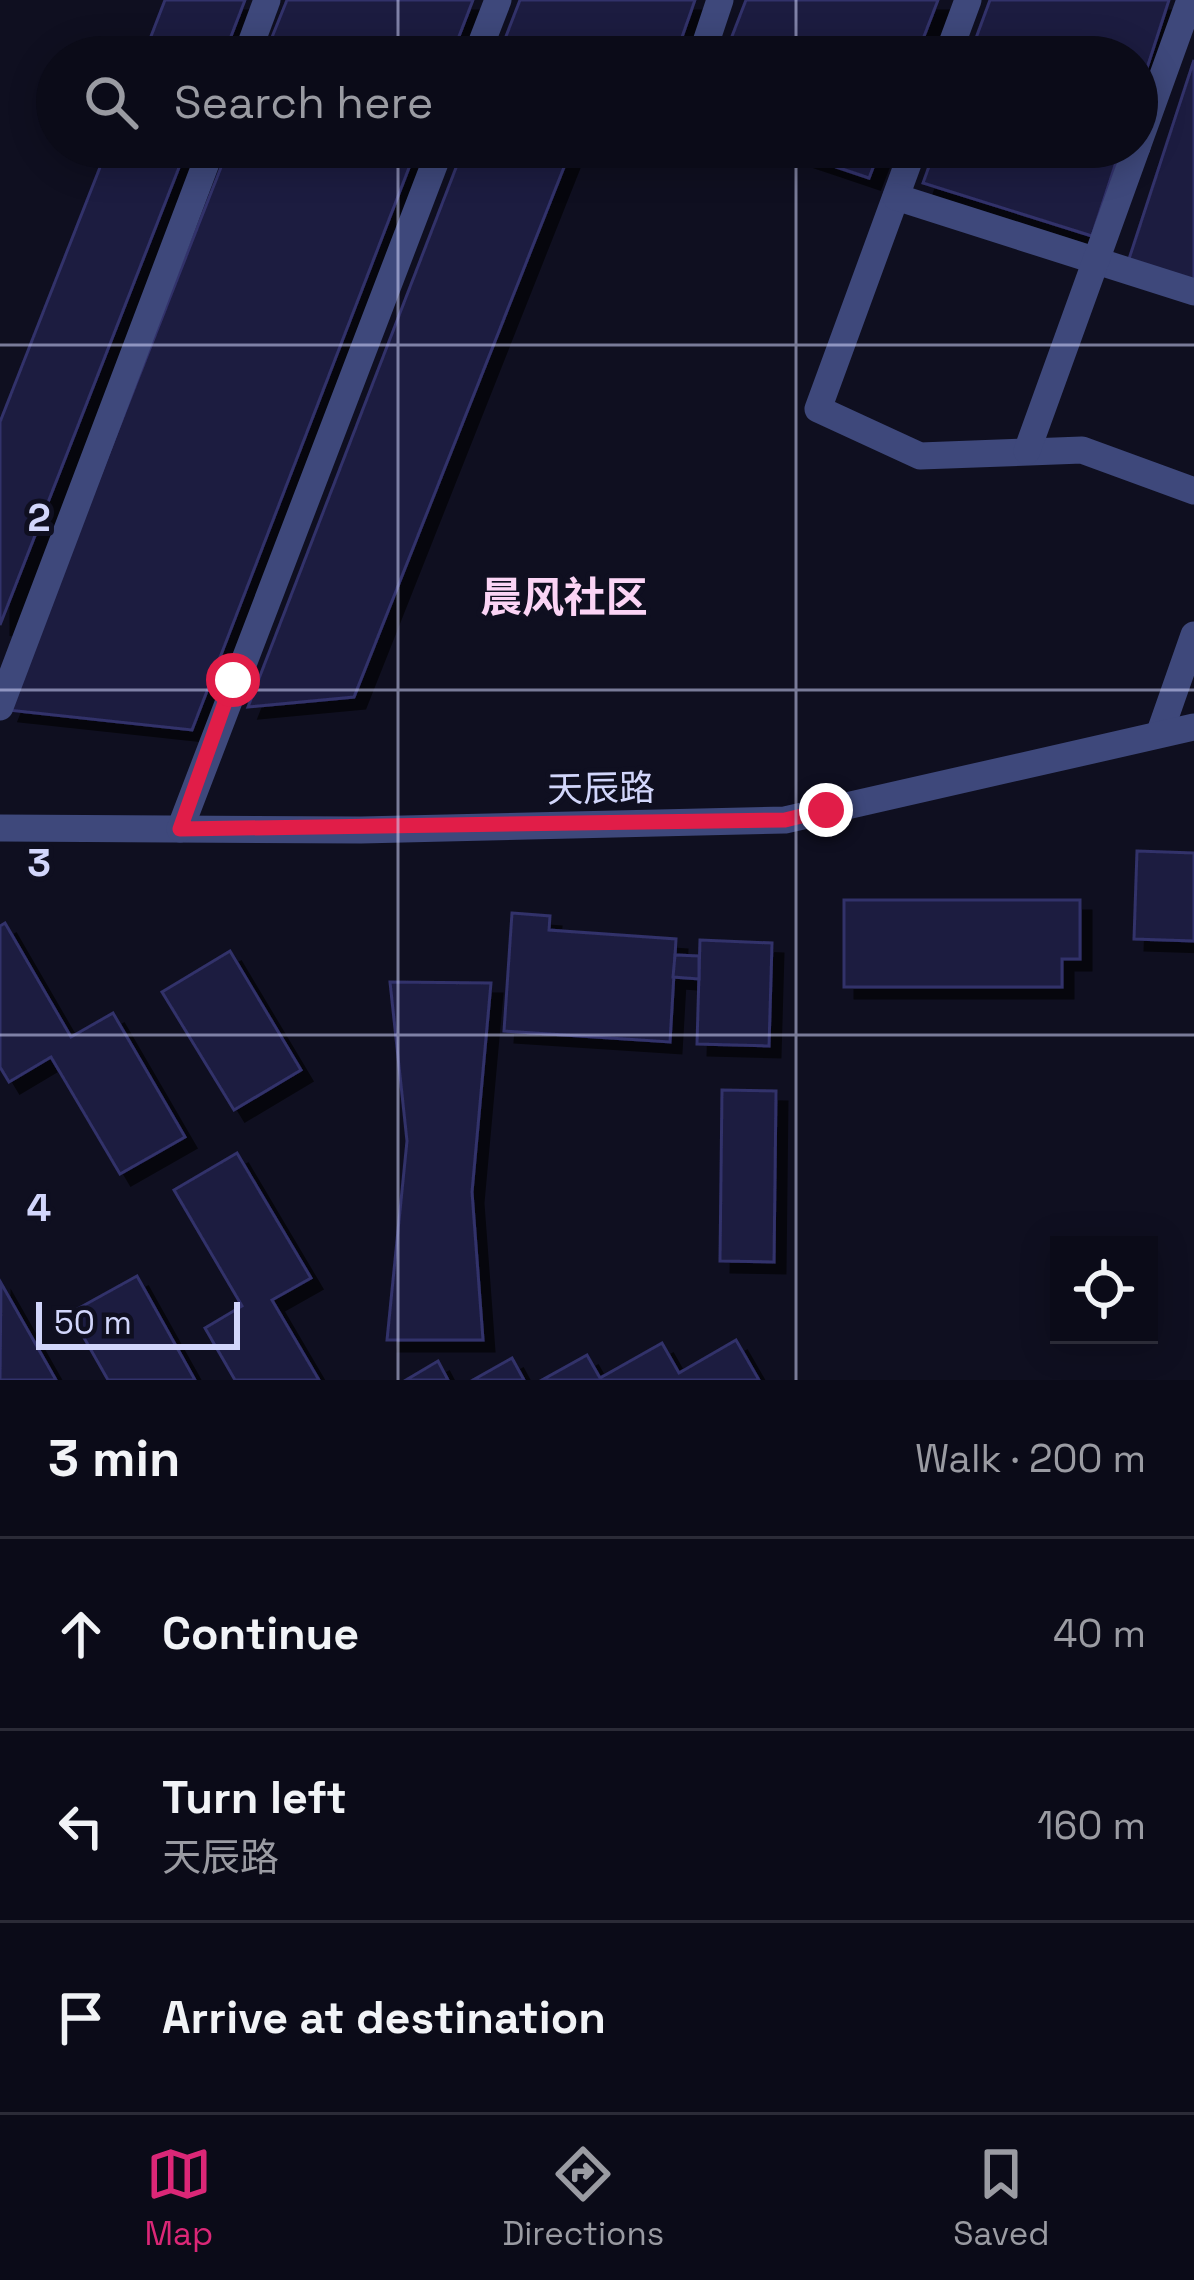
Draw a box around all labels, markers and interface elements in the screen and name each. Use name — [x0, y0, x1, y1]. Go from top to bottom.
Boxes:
search box — [36, 36, 1158, 168]
icon: search — [78, 69, 144, 135]
text: Search here — [174, 74, 433, 131]
text: 2 — [27, 493, 51, 542]
district label: 晨风社区 — [480, 571, 648, 624]
route start — [206, 653, 260, 707]
street label: 天辰路 — [547, 765, 655, 813]
route end — [799, 783, 853, 837]
text: 3 — [27, 838, 51, 887]
text: 4 — [27, 1183, 51, 1232]
map controls — [1050, 1236, 1158, 1344]
button: locate — [1050, 1236, 1158, 1344]
scale bar — [36, 1296, 240, 1349]
text: 50 m — [54, 1302, 132, 1344]
text: 3 min — [48, 1426, 181, 1491]
text: Walk · 200 m — [915, 1434, 1146, 1483]
icon: ahead — [48, 1601, 114, 1667]
text: Continue — [162, 1605, 359, 1662]
text: 40 m — [1053, 1609, 1146, 1658]
text: Turn left — [162, 1769, 347, 1826]
icon: left — [48, 1793, 114, 1859]
text: 160 m — [1037, 1801, 1146, 1850]
text: 天辰路 — [162, 1833, 279, 1882]
icon: arrive — [48, 1985, 114, 2051]
text: Arrive at destination — [162, 1989, 606, 2046]
tab: Map — [145, 2141, 213, 2255]
tab: Directions — [502, 2141, 664, 2255]
tab: Saved — [953, 2141, 1049, 2255]

